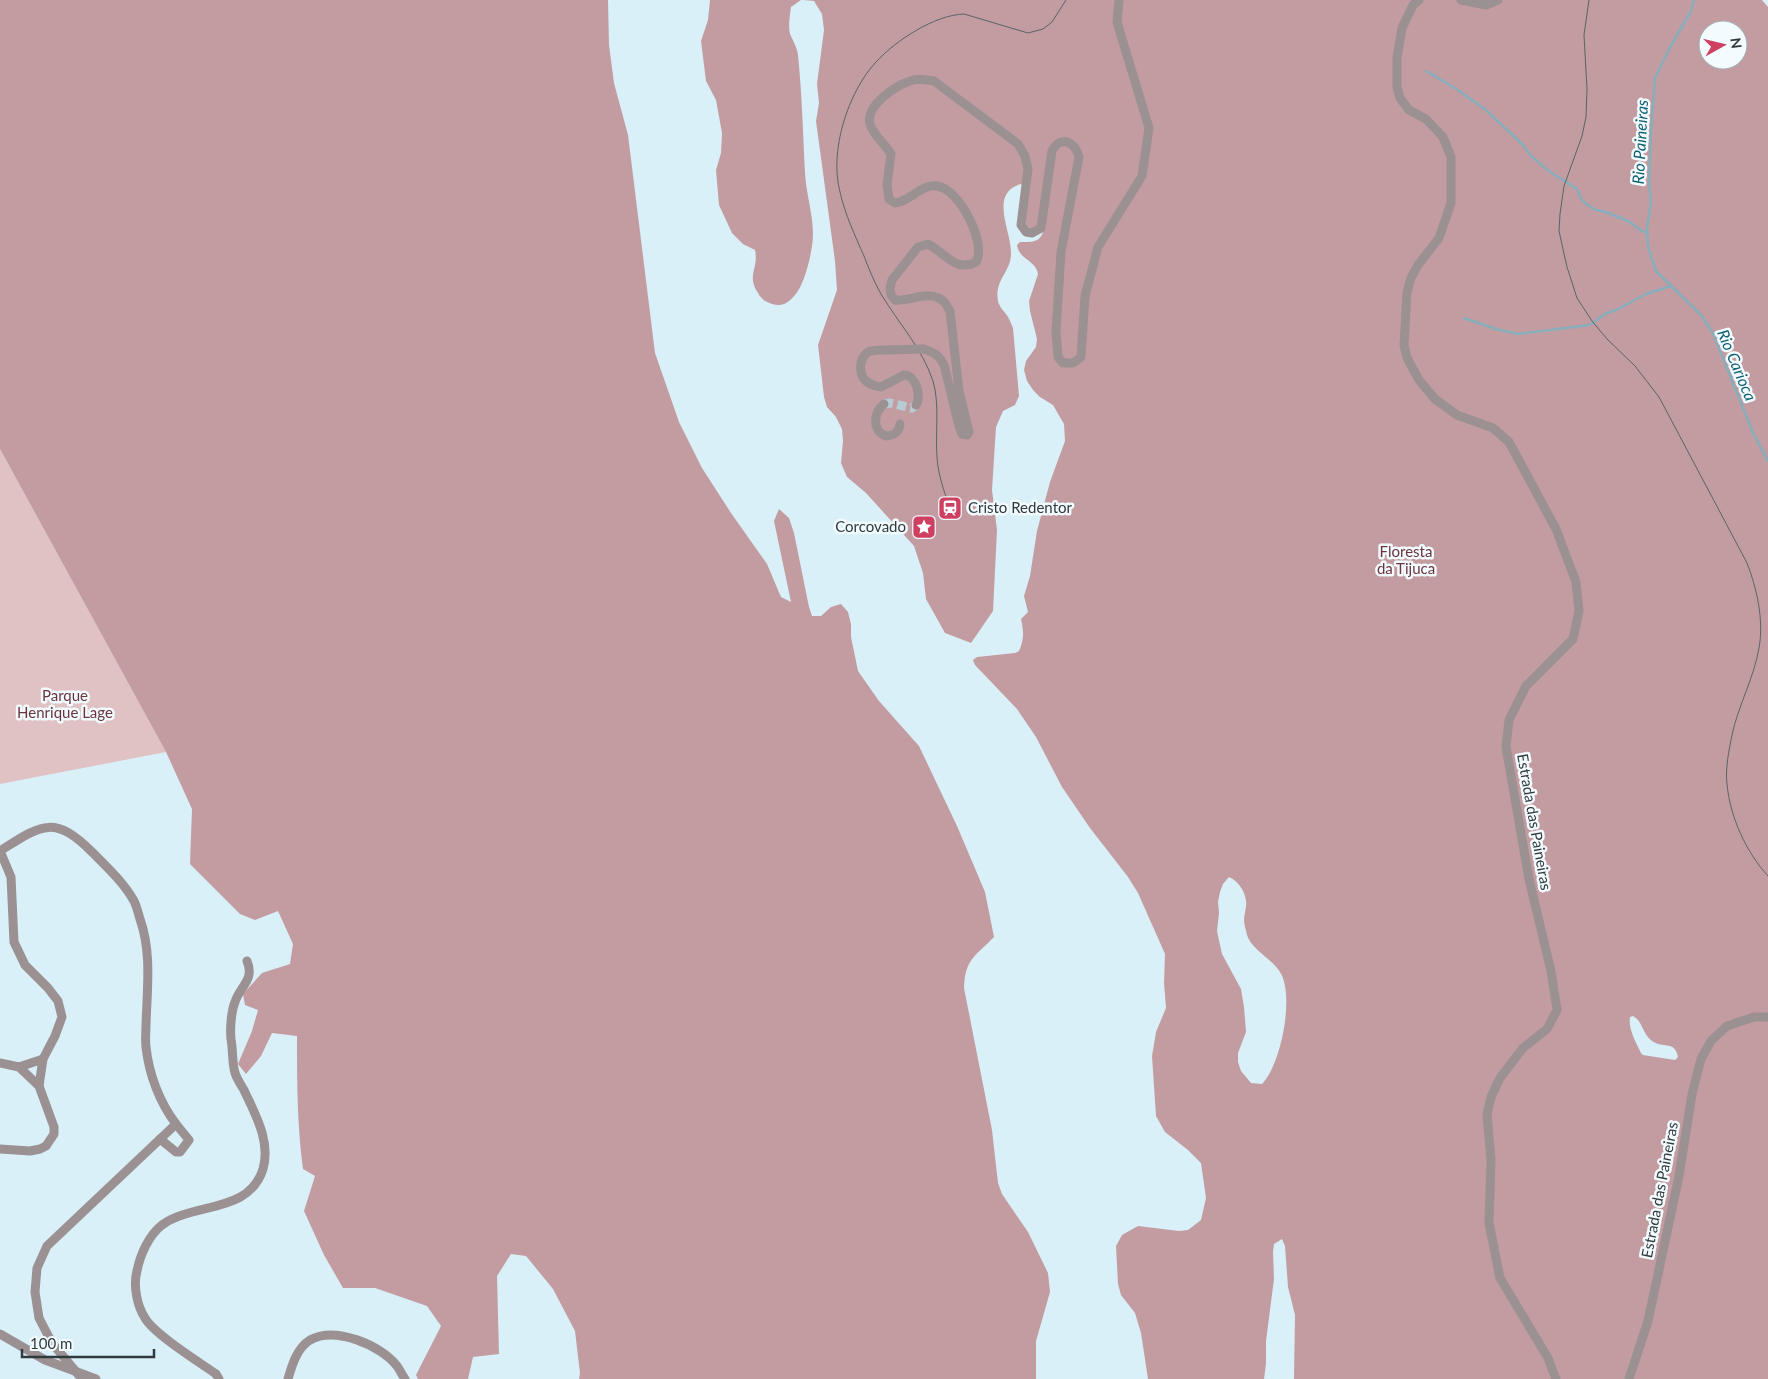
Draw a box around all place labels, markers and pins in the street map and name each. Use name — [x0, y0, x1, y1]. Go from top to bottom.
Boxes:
station icon: Cristo Redentor — [937, 495, 963, 521]
place label: Cristo Redentor — [968, 498, 1072, 516]
place icon: Corcovado — [911, 514, 937, 540]
place label: Corcovado — [835, 517, 906, 535]

